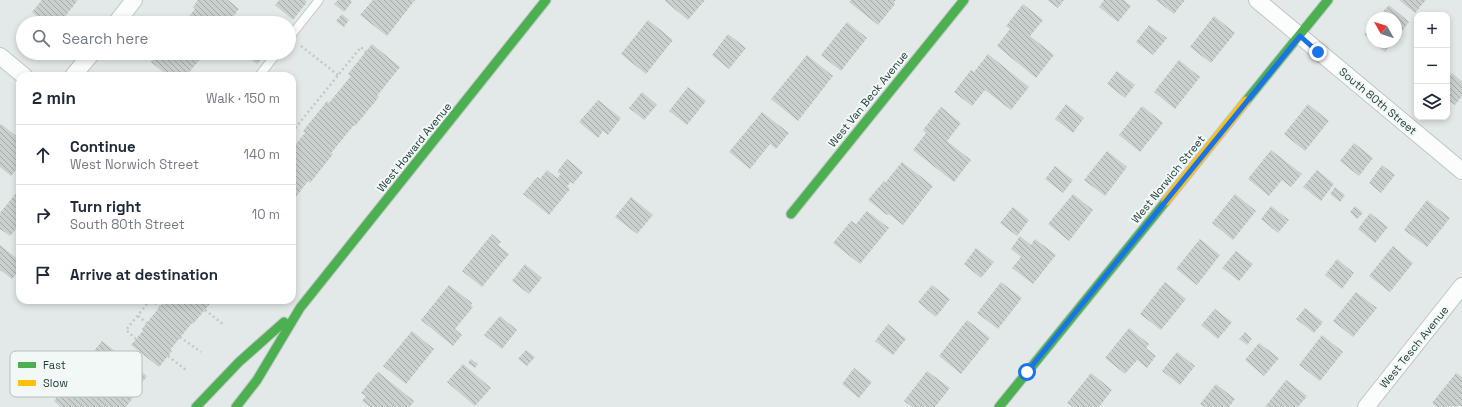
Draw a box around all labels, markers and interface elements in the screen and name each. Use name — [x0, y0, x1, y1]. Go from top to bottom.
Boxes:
north arrow — [1366, 12, 1402, 48]
map controls — [1414, 12, 1450, 120]
button: + — [1414, 12, 1450, 48]
search box — [16, 16, 296, 60]
icon: search — [30, 27, 52, 49]
text: Search here — [62, 29, 148, 48]
route end — [1309, 43, 1327, 61]
street label: West Van Beck Avenue — [825, 48, 911, 150]
button: − — [1414, 48, 1450, 84]
street label: South 80th Street — [1336, 64, 1420, 138]
button: layers — [1414, 84, 1450, 120]
text: 2 min — [32, 87, 76, 109]
text: Walk · 150 m — [206, 90, 280, 107]
street label: West Howard Avenue — [374, 99, 454, 195]
street label: West Norwich Street — [1128, 132, 1208, 226]
text: Continue — [70, 137, 136, 156]
icon: ahead — [32, 144, 54, 166]
text: 140 m — [244, 146, 280, 163]
text: West Norwich Street — [70, 156, 199, 173]
text: Turn right — [70, 197, 141, 216]
icon: right — [32, 204, 54, 226]
text: 10 m — [252, 206, 280, 223]
text: South 80th Street — [70, 216, 185, 233]
icon: arrive — [32, 264, 54, 286]
text: Arrive at destination — [70, 265, 218, 284]
street label: West Tesch Avenue — [1377, 303, 1451, 391]
legend — [10, 351, 142, 397]
text: Fast — [43, 358, 66, 372]
route start — [1018, 363, 1036, 381]
text: Slow — [43, 376, 68, 390]

